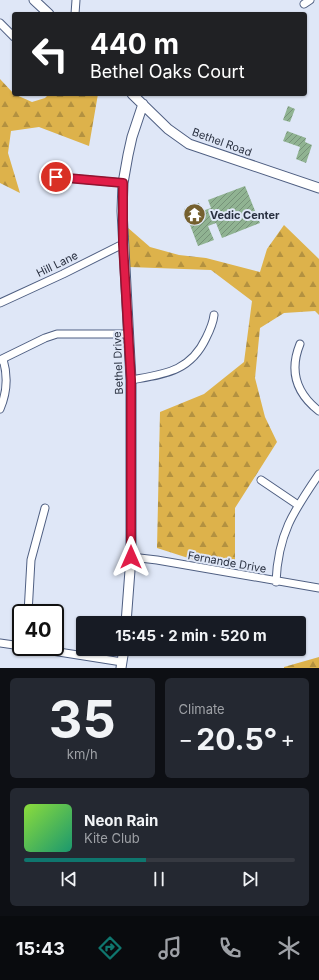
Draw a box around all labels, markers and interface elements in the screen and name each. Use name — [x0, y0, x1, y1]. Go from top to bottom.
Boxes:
text: 440 m — [90, 27, 179, 61]
icon: left — [24, 28, 76, 80]
text: Bethel Oaks Court — [90, 61, 245, 82]
street label: Bethel Road — [190, 125, 254, 159]
pin — [39, 160, 73, 194]
icon: arrive — [45, 166, 67, 188]
temple icon: Vedic Center — [181, 202, 207, 228]
place label: Vedic Center — [210, 208, 280, 222]
street label: Hill Lane — [34, 248, 80, 280]
street label: Bethel Drive — [110, 331, 126, 395]
position arrow — [110, 536, 152, 578]
street label: Fernande Drive — [187, 548, 267, 576]
speed limit sign: 40 — [12, 604, 64, 656]
text: 15:45 · 2 min · 520 m — [115, 626, 267, 645]
text: 35 — [49, 688, 116, 751]
text: Climate — [179, 701, 225, 717]
text: 20.5° — [196, 721, 277, 757]
text: − — [179, 726, 193, 752]
text: + — [280, 726, 295, 752]
text: km/h — [67, 746, 98, 762]
text: Neon Rain — [84, 811, 158, 830]
text: Kite Club — [84, 830, 140, 846]
icon: previous — [58, 868, 80, 890]
icon: pause — [148, 868, 170, 890]
icon: next — [239, 868, 261, 890]
icon: directions — [96, 934, 124, 962]
icon: music — [156, 934, 184, 962]
icon: phone — [216, 934, 244, 962]
icon: climate — [275, 934, 303, 962]
text: 15:43 — [16, 938, 65, 959]

